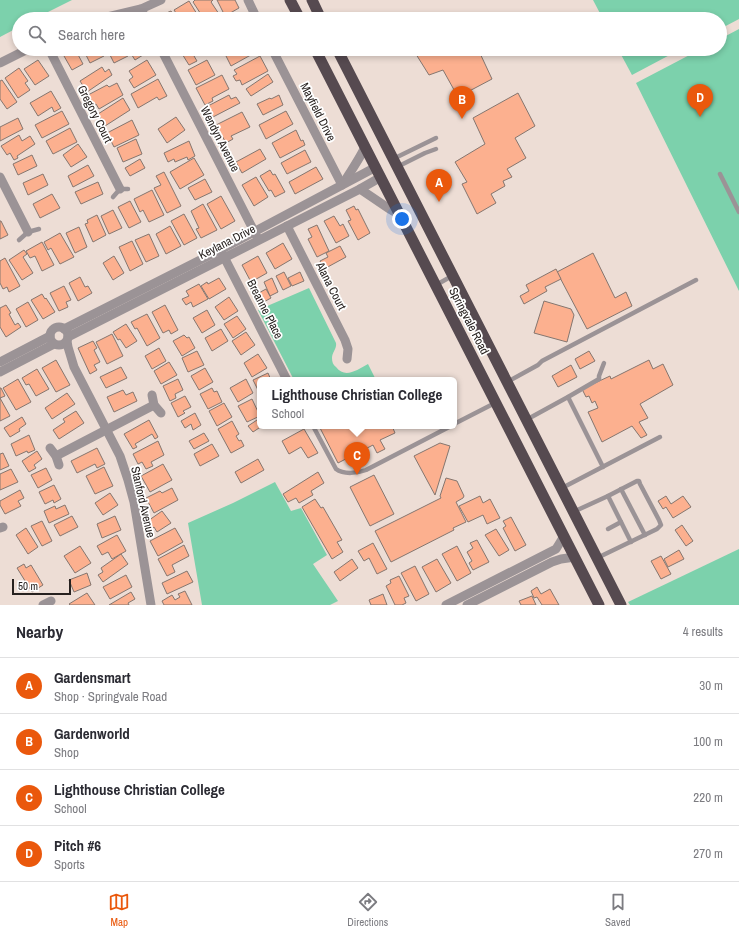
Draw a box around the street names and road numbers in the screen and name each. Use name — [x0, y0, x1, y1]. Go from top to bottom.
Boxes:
street label: Mayfield Drive — [296, 80, 340, 144]
street label: Gregory Court — [74, 83, 116, 146]
street label: Wendyn Avenue — [197, 104, 243, 174]
street label: Keylana Drive — [196, 221, 258, 263]
street label: Alana Court — [312, 258, 350, 313]
street label: Breanne Place — [243, 277, 287, 341]
street label: Springvale Road — [445, 285, 493, 357]
street label: Stanford Avenue — [127, 465, 159, 539]

